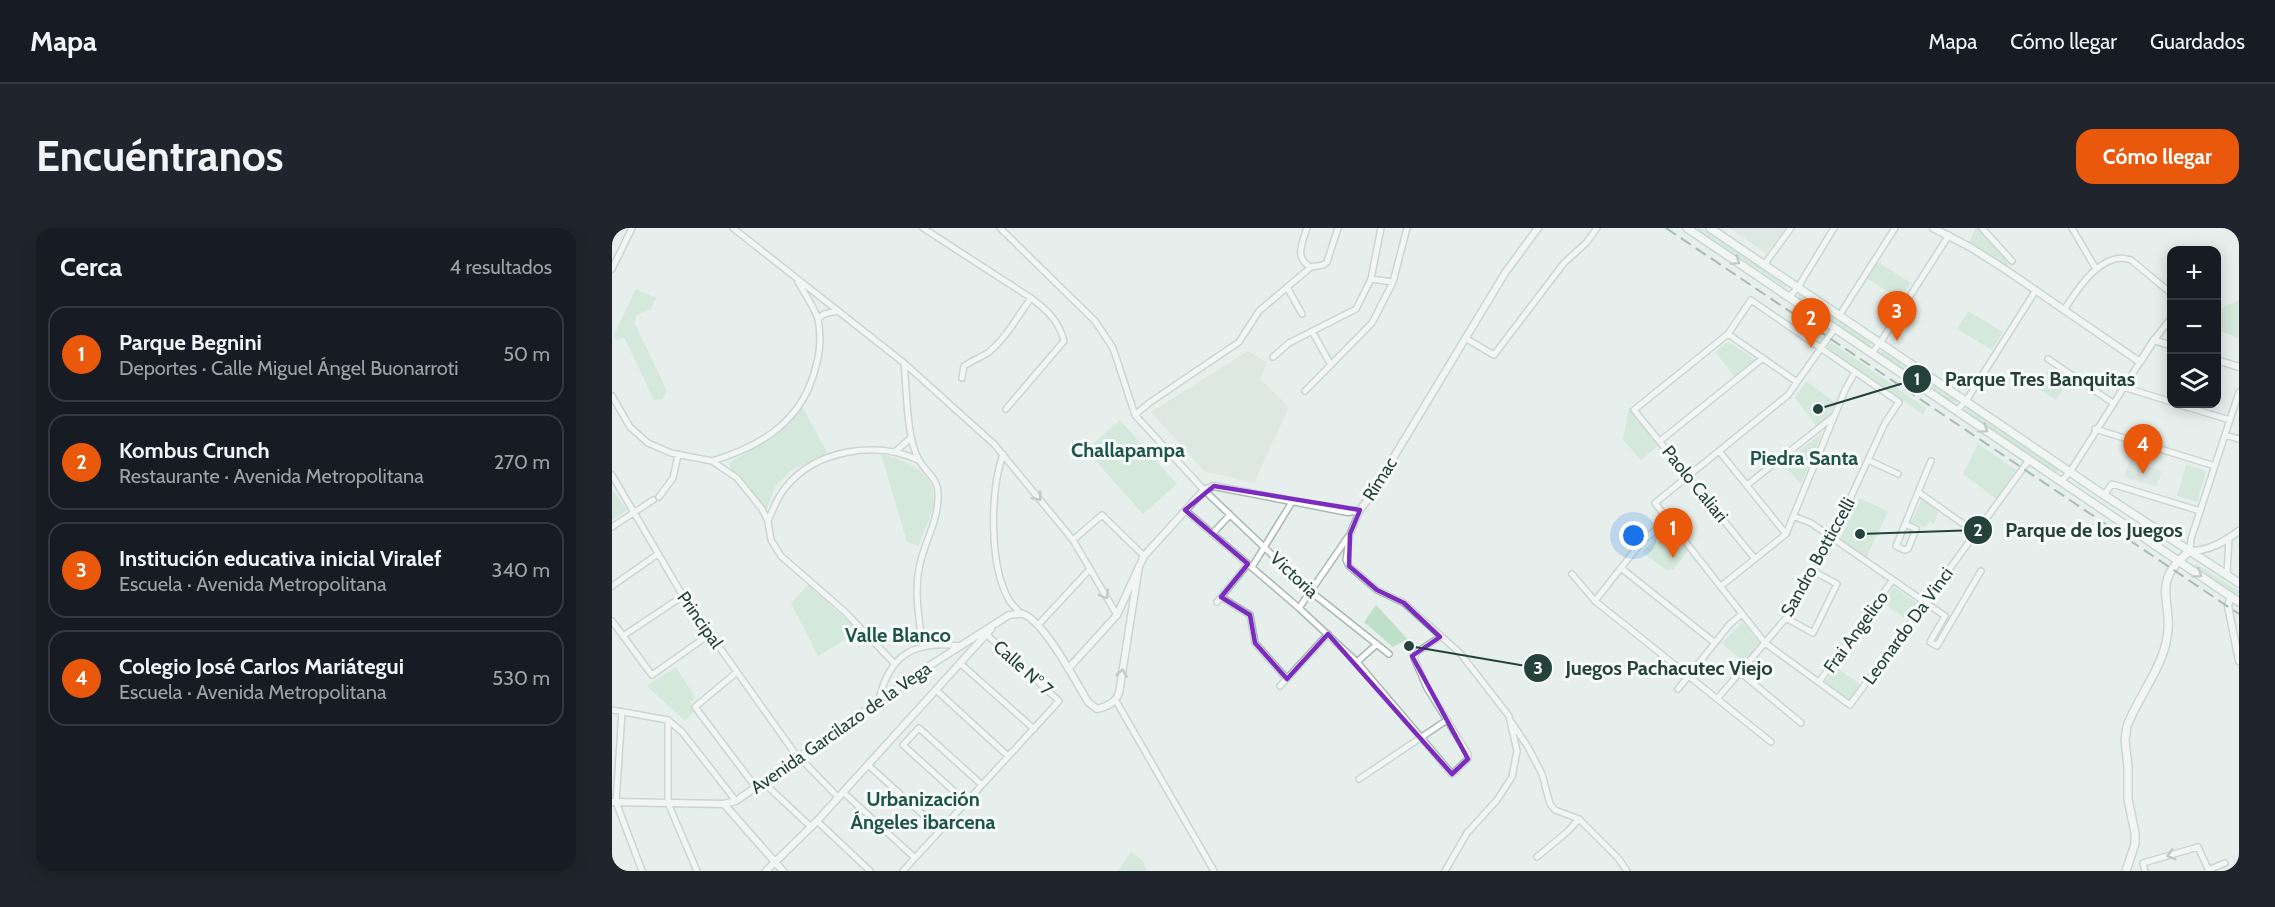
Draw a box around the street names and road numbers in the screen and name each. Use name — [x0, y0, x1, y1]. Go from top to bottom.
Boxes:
street label: Paolo Caliari — [1657, 441, 1733, 527]
street label: Rímac — [1358, 453, 1402, 505]
street label: Sandro Botticcelli — [1776, 494, 1860, 620]
street label: Victoria — [1265, 547, 1323, 603]
street label: Leonardo Da Vinci — [1858, 563, 1958, 689]
street label: Principal — [672, 587, 728, 653]
street label: Frai Angelico — [1819, 587, 1893, 677]
street label: Calle N° 7 — [989, 636, 1057, 700]
street label: Avenida Garcilazo de la Vega — [747, 657, 936, 799]

